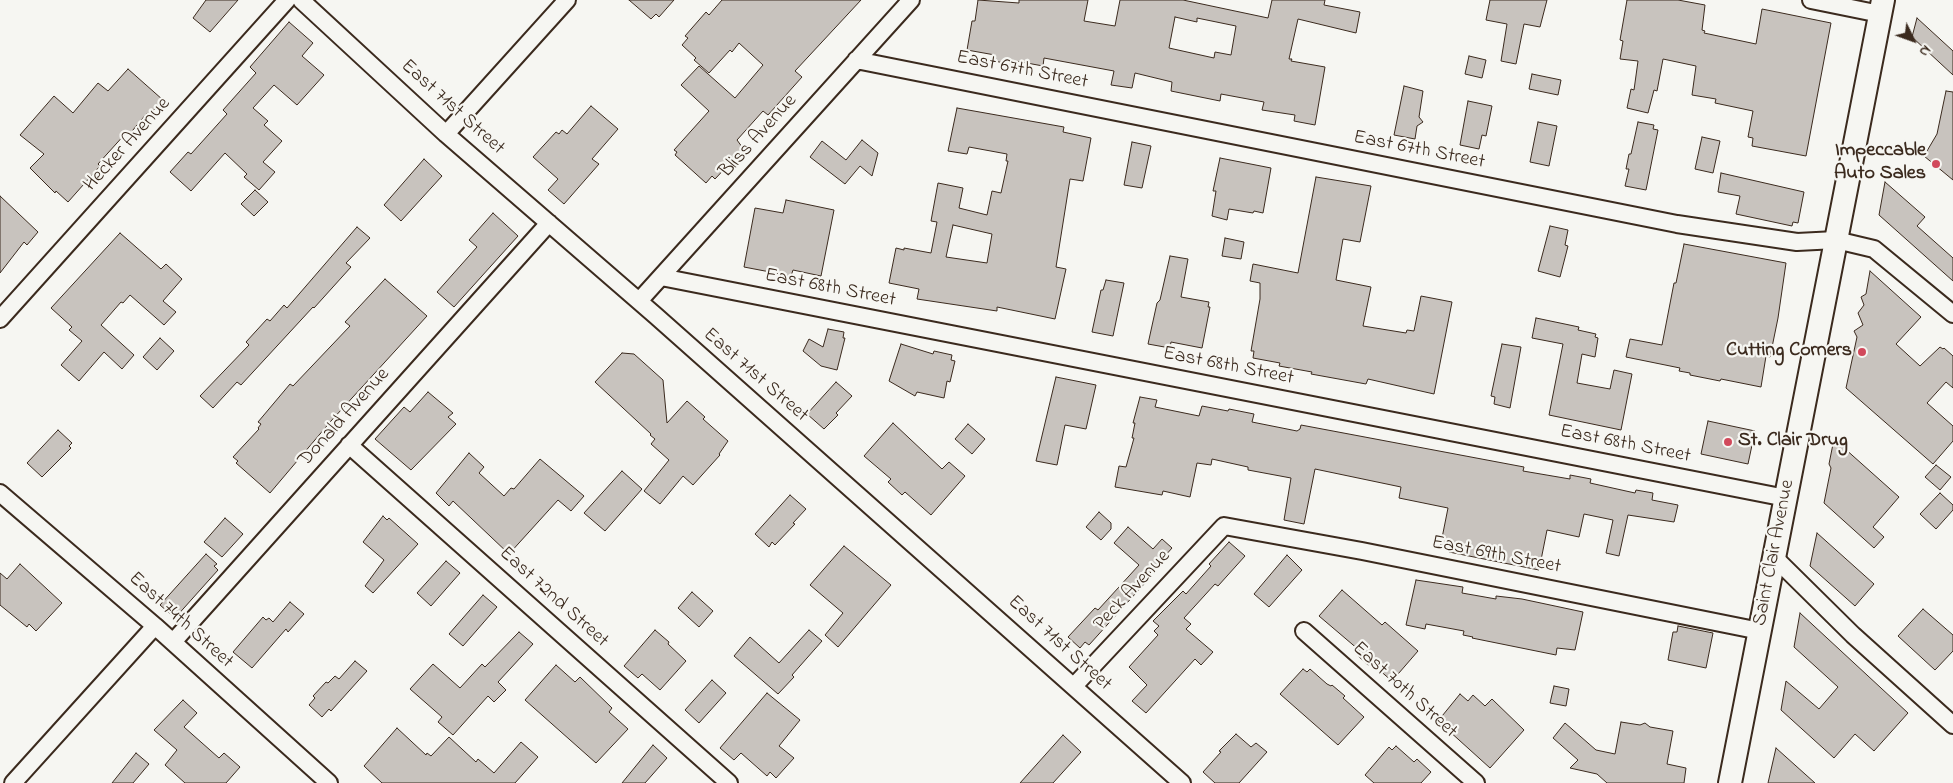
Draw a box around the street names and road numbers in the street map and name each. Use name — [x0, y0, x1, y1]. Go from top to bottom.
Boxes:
street label: East 67th Street — [954, 46, 1090, 96]
street label: East 71st Street — [395, 55, 509, 161]
street label: Bliss Avenue — [715, 90, 803, 184]
street label: Hecker Avenue — [80, 93, 176, 197]
street label: East 67th Street — [1351, 126, 1487, 176]
street label: East 68th Street — [763, 265, 897, 313]
street label: East 71st Street — [697, 324, 813, 428]
street label: East 68th Street — [1161, 343, 1295, 391]
street label: Donald Avenue — [294, 363, 396, 473]
street label: East 68th Street — [1558, 421, 1692, 469]
street label: Saint Clair Avenue — [1749, 478, 1801, 628]
street label: East 69th Street — [1429, 532, 1563, 580]
street label: East 72nd Street — [493, 542, 613, 654]
street label: Peck Avenue — [1090, 546, 1176, 636]
street label: East 74th Street — [123, 568, 237, 674]
street label: East 71st Street — [1002, 591, 1116, 697]
street label: East 70th Street — [1346, 637, 1462, 745]

